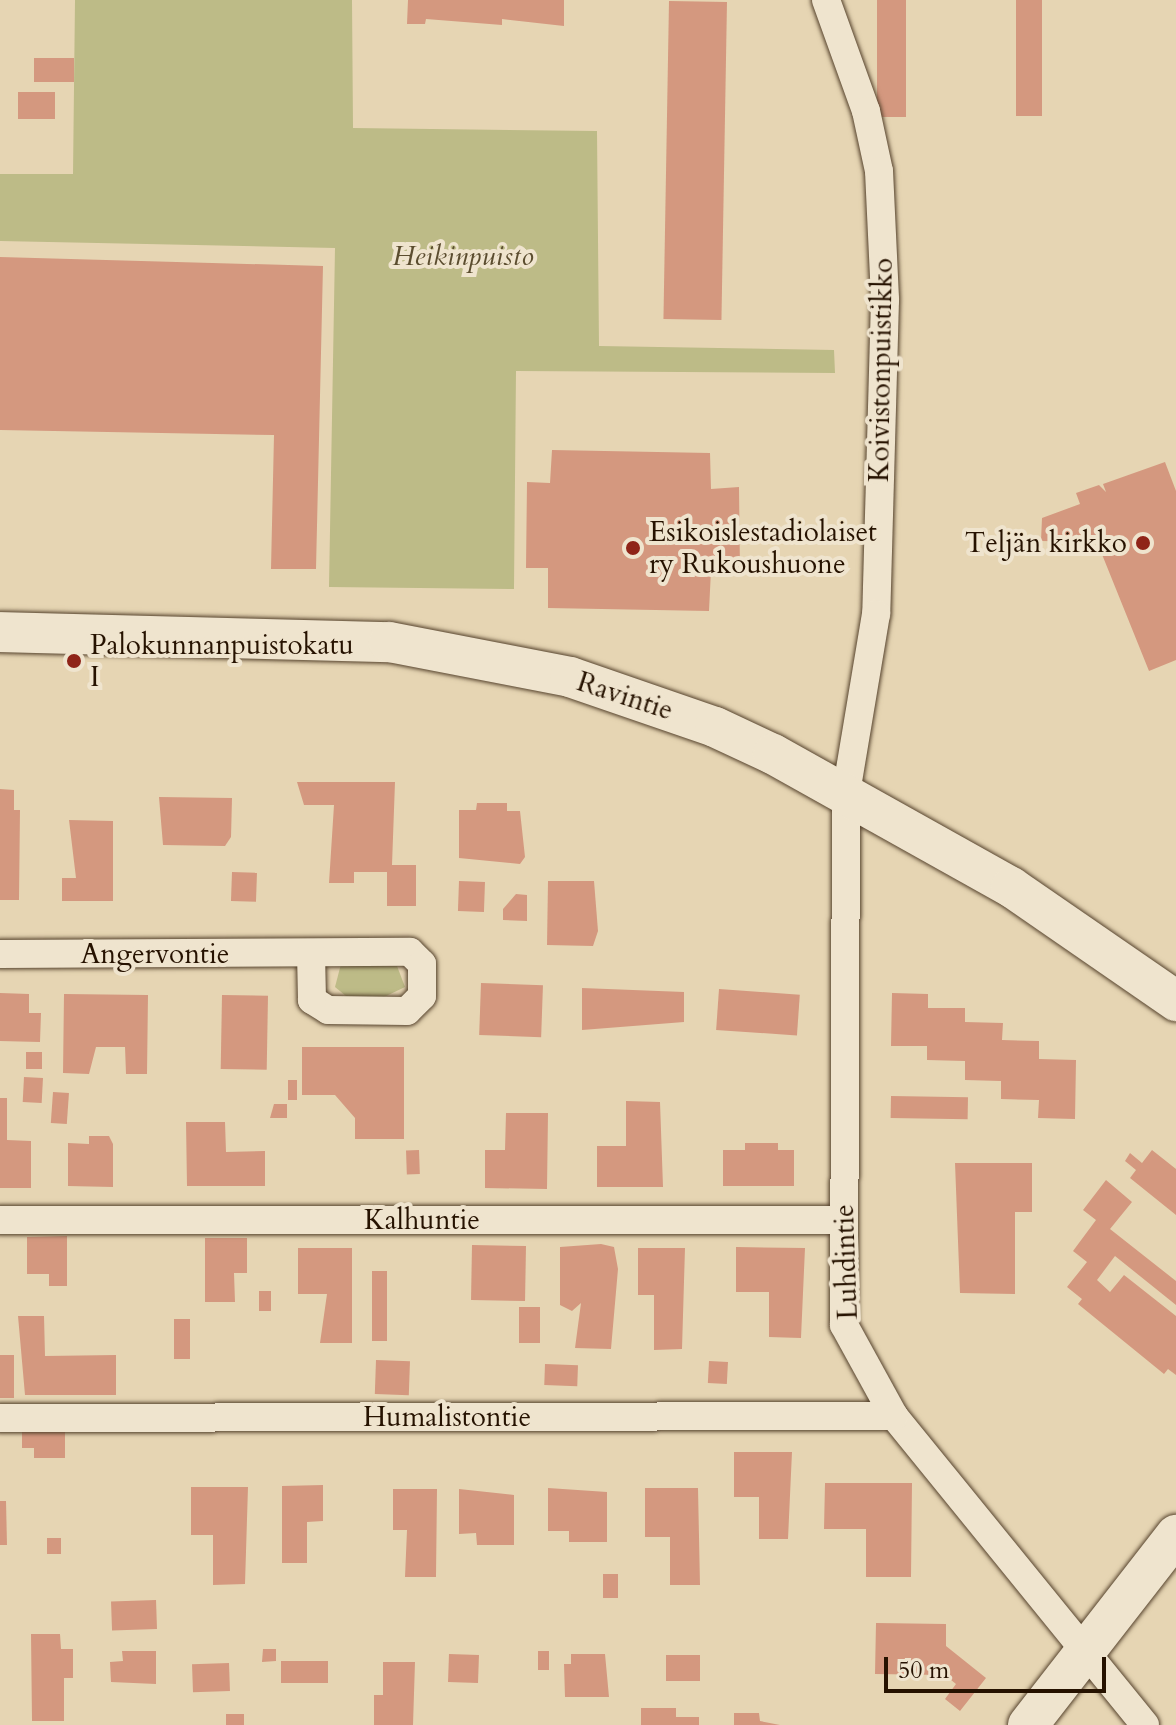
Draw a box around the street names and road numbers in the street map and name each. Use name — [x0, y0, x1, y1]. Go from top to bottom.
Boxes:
street label: Koivistonpuistikko — [862, 257, 900, 483]
street label: Ravintie — [573, 665, 677, 727]
street label: Angervontie — [80, 937, 230, 971]
street label: Kalhuntie — [364, 1203, 480, 1237]
street label: Luhdintie — [827, 1204, 865, 1320]
street label: Humalistontie — [363, 1400, 531, 1434]

